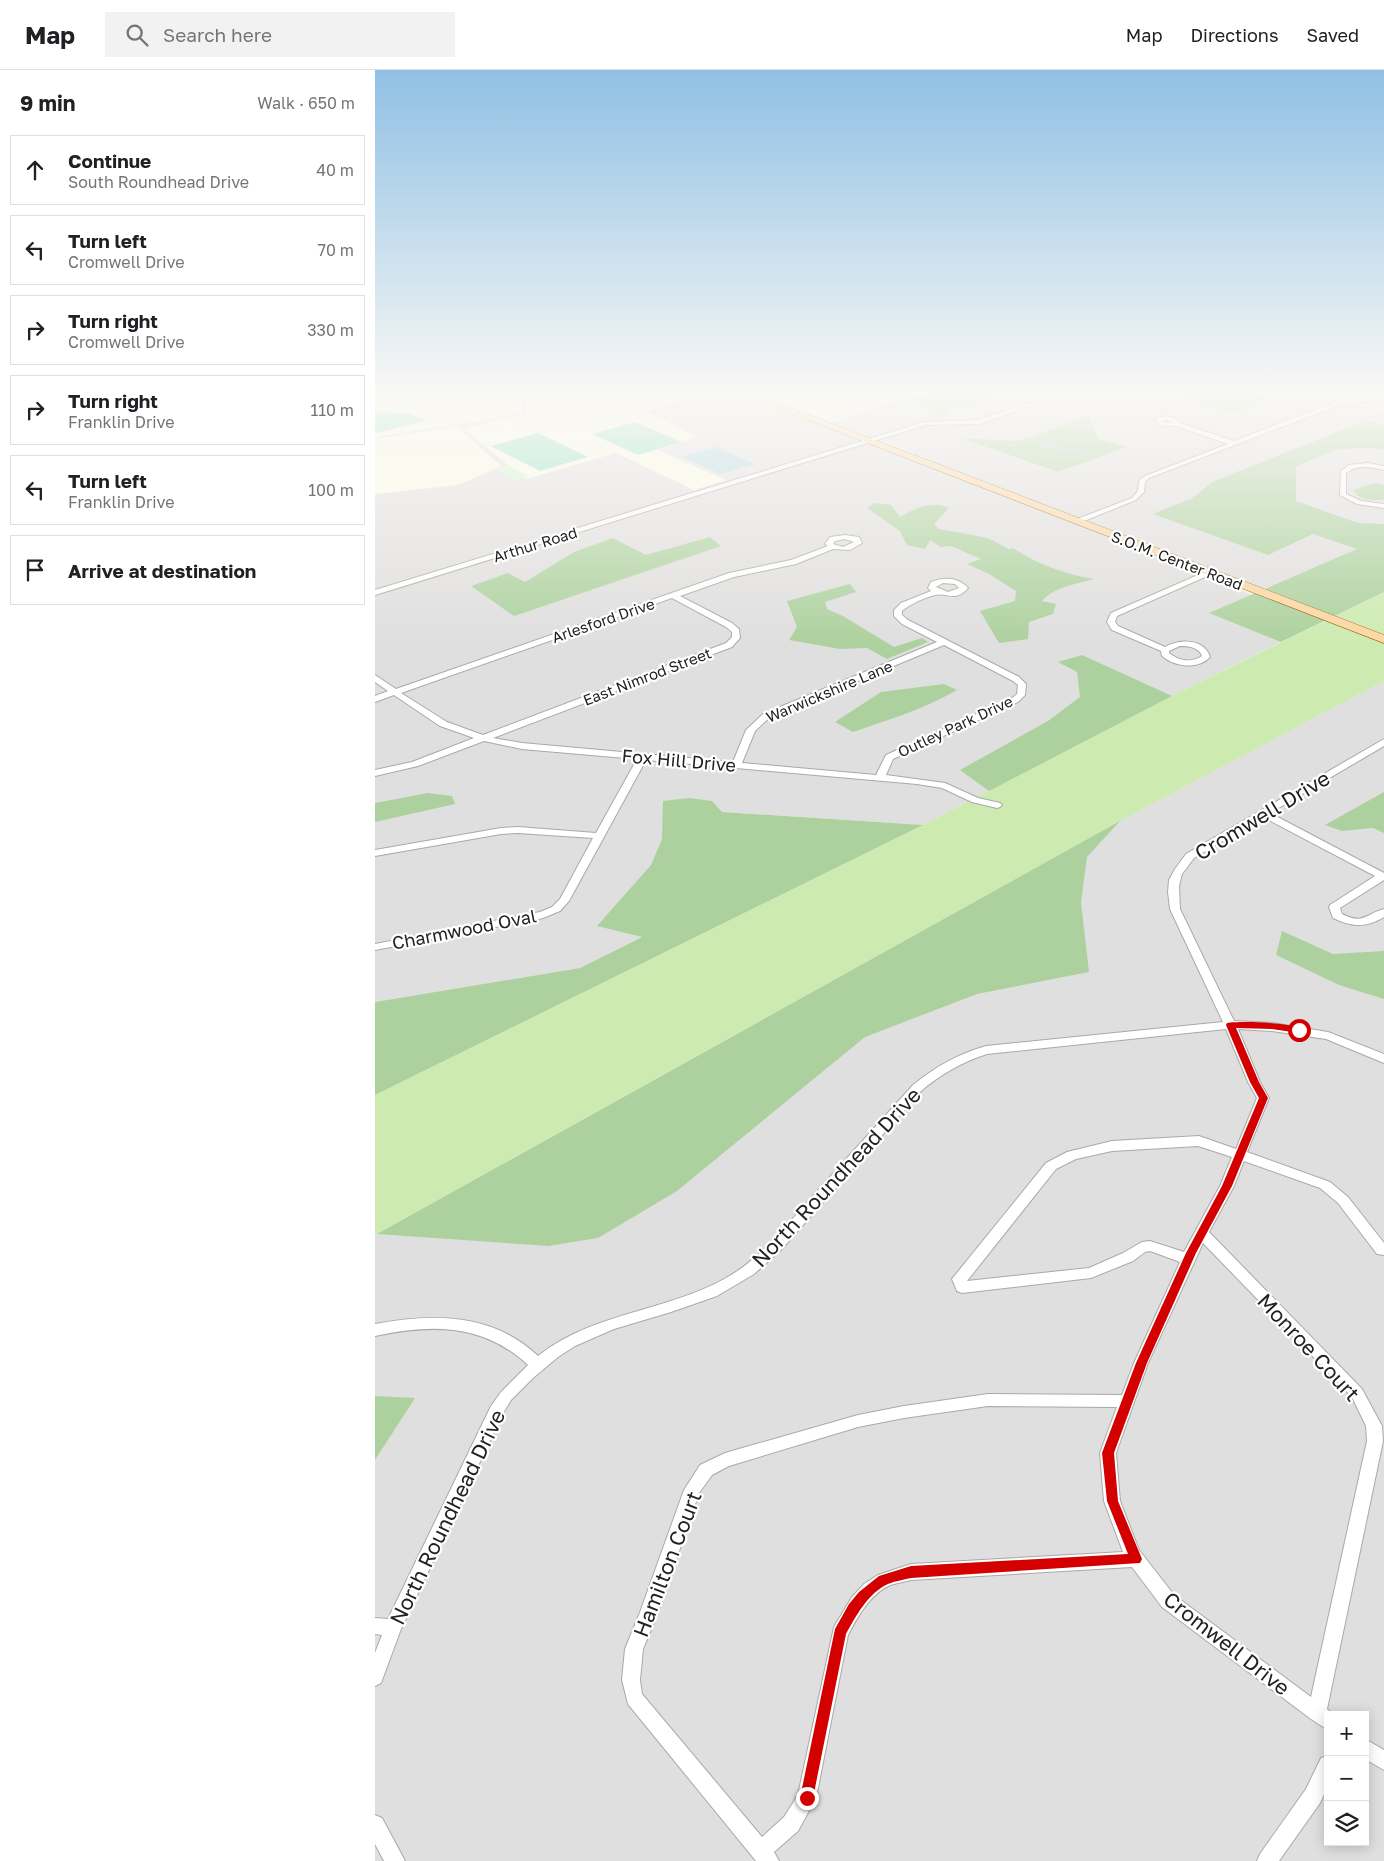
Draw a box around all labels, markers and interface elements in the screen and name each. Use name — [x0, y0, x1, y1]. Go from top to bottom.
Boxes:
search box — [105, 12, 455, 57]
text: Map — [25, 20, 75, 49]
icon: search — [123, 21, 151, 49]
text: Search here — [163, 23, 272, 46]
text: Map — [1126, 24, 1162, 46]
text: Directions — [1190, 24, 1278, 46]
text: Saved — [1306, 24, 1359, 46]
text: 9 min — [20, 90, 75, 116]
text: Walk · 650 m — [257, 93, 355, 113]
text: Continue — [68, 149, 151, 172]
icon: ahead — [21, 156, 49, 184]
text: 40 m — [316, 160, 354, 180]
text: South Roundhead Drive — [68, 172, 249, 192]
text: Turn left — [68, 229, 147, 252]
icon: left — [21, 236, 49, 264]
text: 70 m — [317, 240, 354, 260]
text: Cromwell Drive — [68, 252, 185, 272]
text: Turn right — [68, 309, 158, 332]
icon: right — [21, 316, 49, 344]
text: 330 m — [307, 320, 354, 340]
text: Cromwell Drive — [68, 332, 185, 352]
text: Turn right — [68, 389, 158, 412]
icon: right — [21, 396, 49, 424]
text: 110 m — [310, 400, 354, 420]
text: Franklin Drive — [68, 412, 174, 432]
text: Turn left — [68, 469, 147, 492]
icon: left — [21, 476, 49, 504]
text: 100 m — [308, 480, 354, 500]
text: Franklin Drive — [68, 492, 174, 512]
street label: Arthur Road — [491, 523, 579, 565]
street label: S.O.M. Center Road — [1109, 527, 1245, 593]
icon: arrive — [21, 556, 49, 584]
text: Arrive at destination — [68, 559, 256, 582]
street label: Arlesford Drive — [549, 594, 657, 646]
street label: East Nimrod Street — [580, 643, 714, 709]
street label: Warwickshire Lane — [763, 656, 895, 726]
street label: Outley Park Drive — [895, 691, 1016, 761]
street label: Fox Hill Drive — [621, 744, 737, 776]
street label: Cromwell Drive — [1190, 764, 1334, 866]
street label: Charmwood Oval — [390, 904, 538, 954]
route start — [1288, 1019, 1311, 1042]
street label: North Roundhead Drive — [746, 1082, 926, 1272]
street label: Monroe Court — [1252, 1288, 1366, 1406]
street label: North Roundhead Drive — [384, 1405, 510, 1629]
street label: Hamilton Court — [627, 1487, 707, 1641]
street label: Cromwell Drive — [1159, 1586, 1295, 1700]
map controls — [1324, 1711, 1369, 1846]
button: + — [1324, 1711, 1369, 1756]
button: − — [1324, 1756, 1369, 1801]
route end — [796, 1787, 819, 1810]
button: layers — [1324, 1801, 1369, 1846]

